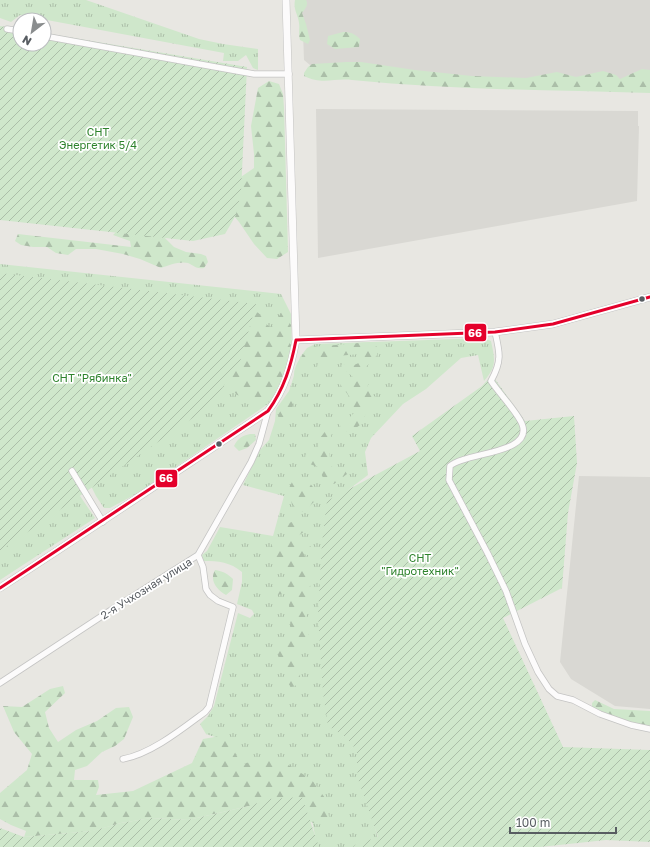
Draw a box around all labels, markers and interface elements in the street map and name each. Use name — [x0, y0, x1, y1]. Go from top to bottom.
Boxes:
north arrow — [12, 12, 52, 52]
text: N — [20, 33, 34, 49]
park label: СНТ Энергетик 5/4 — [59, 125, 137, 151]
unlabelled marker — [637, 294, 647, 304]
line badge: 66 — [464, 323, 487, 342]
text: 66 — [468, 326, 482, 339]
park label: СНТ "Рябинка" — [52, 371, 132, 384]
unlabelled marker — [214, 439, 224, 449]
line badge: 66 — [155, 469, 178, 488]
text: 66 — [159, 471, 173, 484]
park label: СНТ "Гидротехник" — [381, 551, 459, 577]
street label: 2-я Учхозная улица — [98, 555, 194, 621]
scale bar — [510, 809, 616, 835]
text: 100 m — [516, 815, 550, 830]

